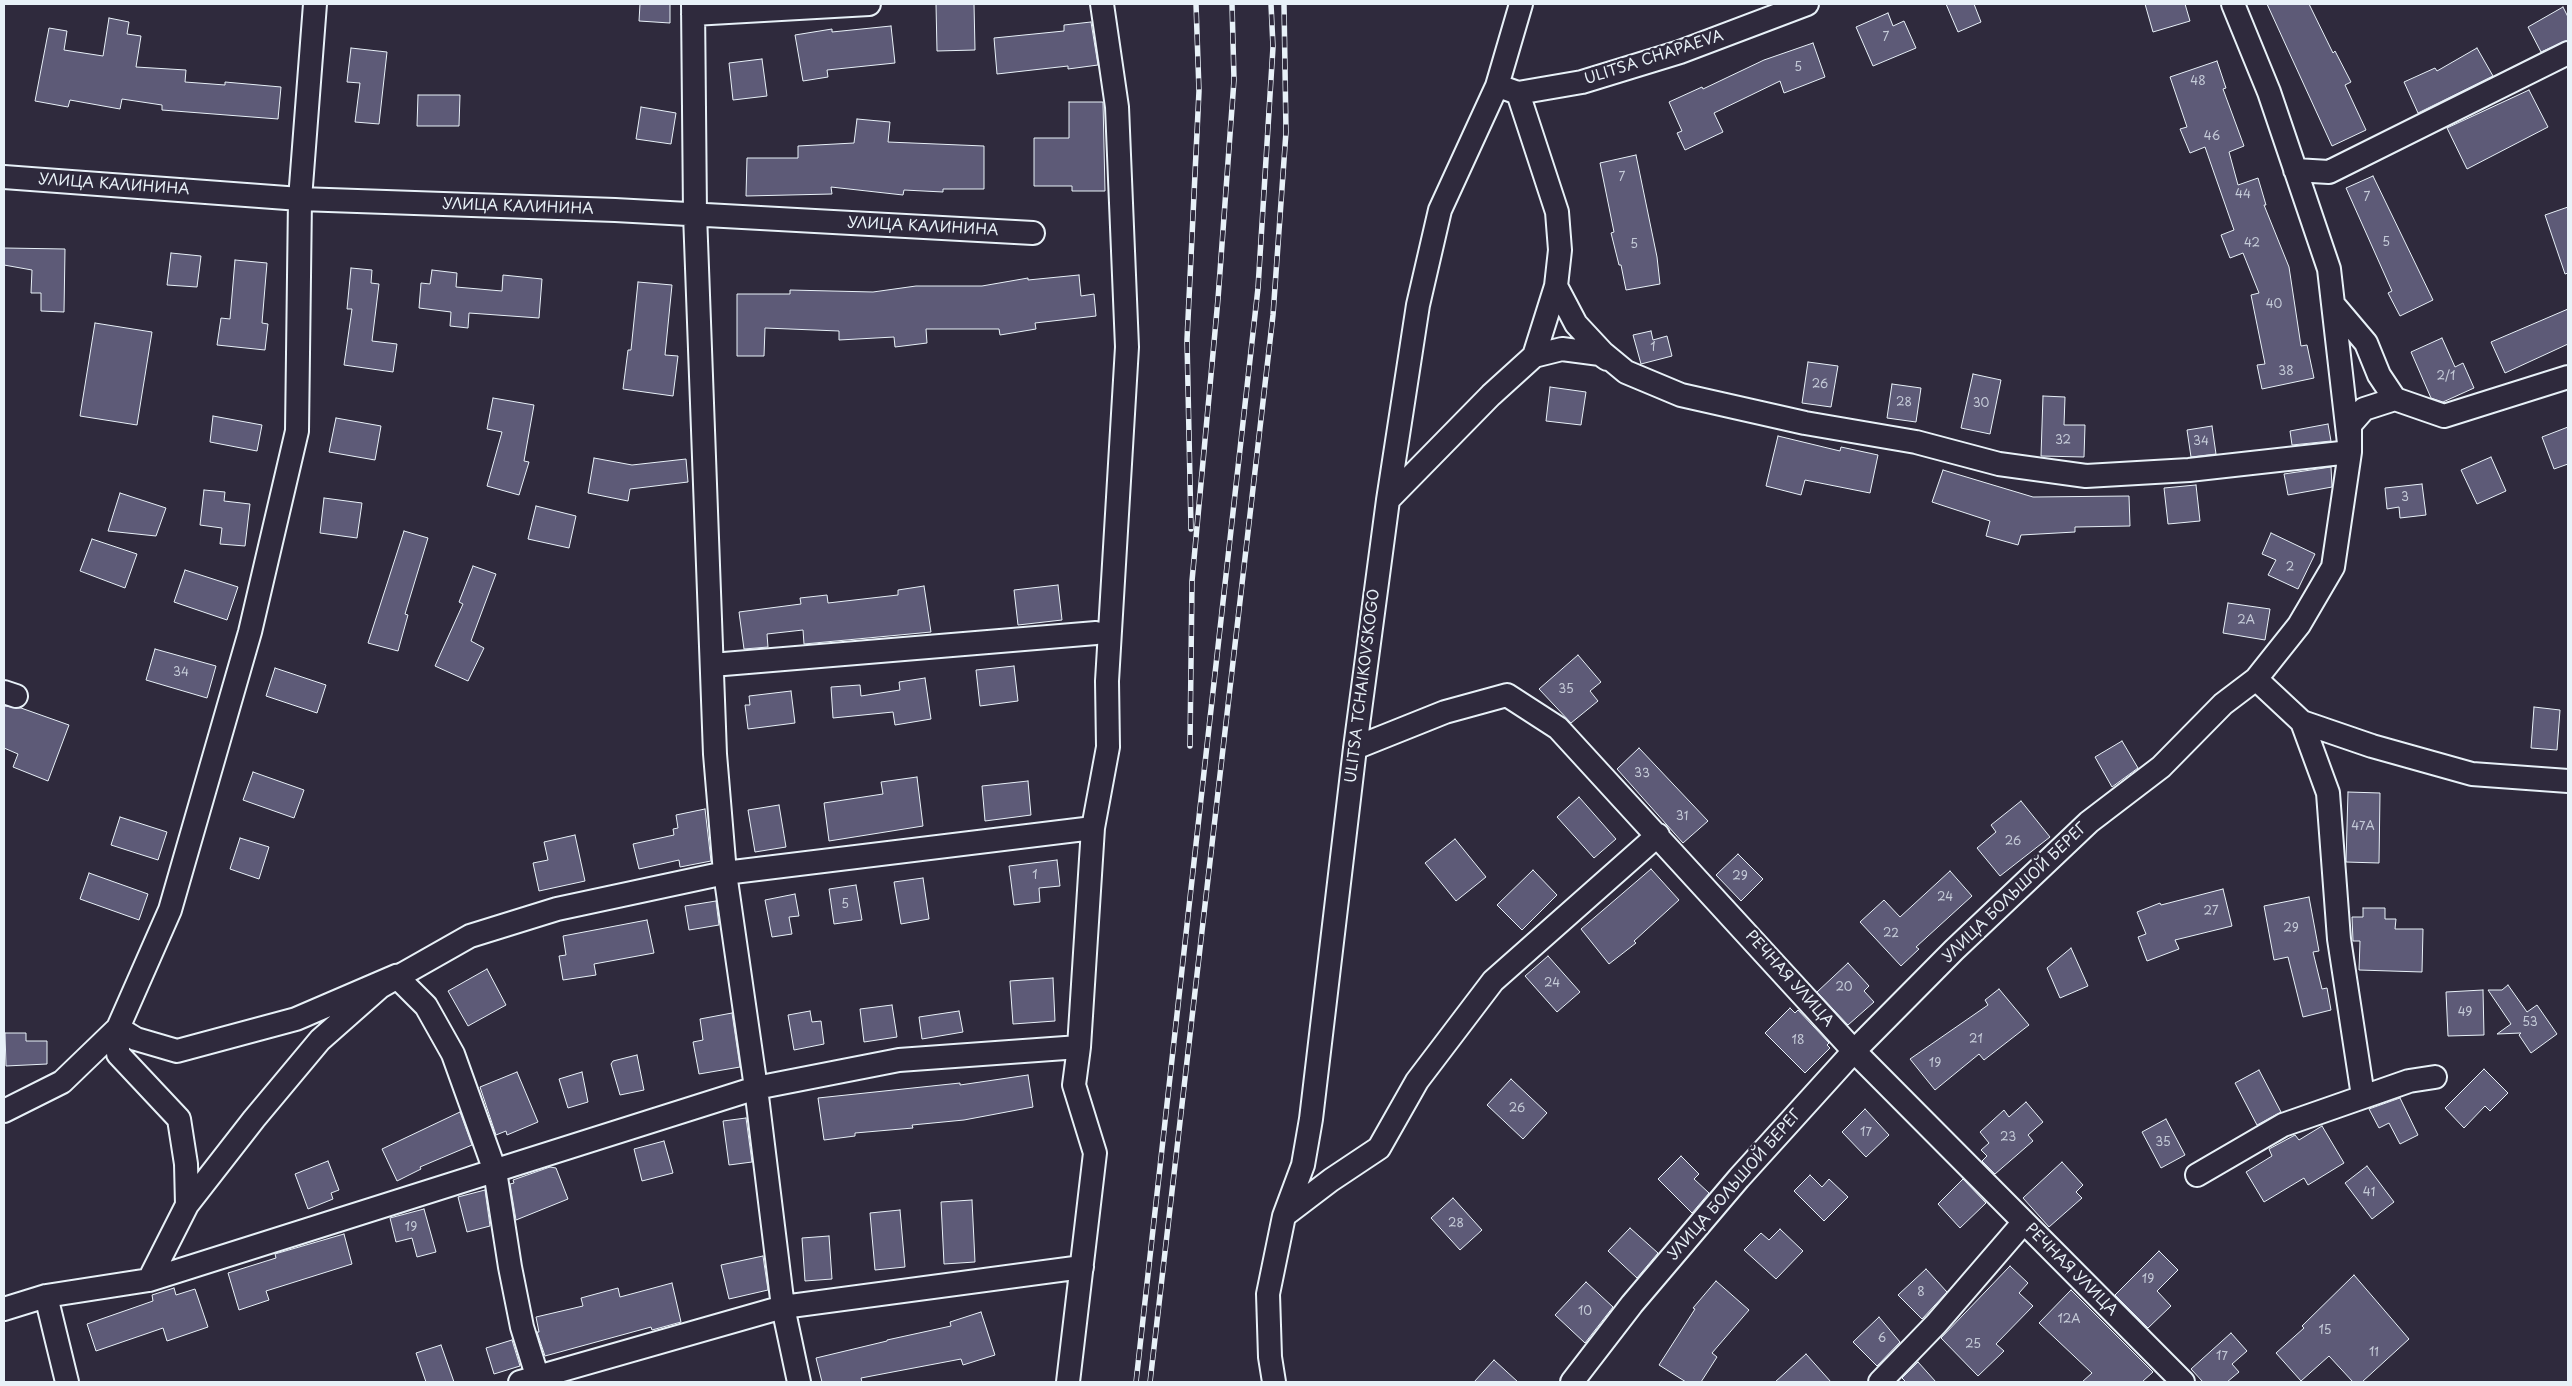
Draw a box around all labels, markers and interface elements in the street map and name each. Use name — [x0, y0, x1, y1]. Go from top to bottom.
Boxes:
street label: ULITSA CHAPAEVA — [1582, 27, 1726, 89]
house number: 7 — [1883, 31, 1889, 45]
house number: 5 — [1794, 61, 1802, 75]
house number: 48 — [2190, 75, 2206, 89]
house number: 46 — [2204, 130, 2220, 144]
street label: УЛИЦА КАЛИНИНА — [38, 171, 190, 199]
house number: 7 — [1619, 171, 1625, 185]
house number: 44 — [2235, 188, 2251, 202]
house number: 7 — [2364, 191, 2370, 205]
street label: УЛИЦА КАЛИНИНА — [442, 195, 594, 219]
street label: УЛИЦА КАЛИНИНА — [847, 214, 999, 240]
house number: 5 — [2382, 236, 2390, 250]
house number: 42 — [2244, 237, 2260, 251]
house number: 5 — [1630, 238, 1638, 252]
house number: 40 — [2266, 298, 2282, 312]
house number: 1 — [1650, 341, 1656, 355]
house number: 38 — [2278, 365, 2294, 379]
house number: 2/1 — [2437, 370, 2455, 384]
house number: 26 — [1812, 378, 1828, 392]
house number: 28 — [1896, 396, 1912, 410]
house number: 30 — [1973, 397, 1989, 411]
house number: 32 — [2055, 434, 2071, 448]
house number: 34 — [2193, 435, 2209, 449]
house number: 3 — [2401, 491, 2409, 505]
house number: 2 — [2286, 561, 2294, 575]
street label: ULITSA TCHAIKOVSKOGO — [1342, 588, 1384, 784]
house number: 2А — [2237, 614, 2255, 628]
house number: 34 — [173, 666, 189, 680]
house number: 35 — [1558, 683, 1574, 697]
house number: 33 — [1634, 767, 1650, 781]
house number: 31 — [1676, 810, 1688, 824]
street label: УЛИЦА БОЛЬШОЙ БЕРЕГ — [1939, 819, 2091, 967]
house number: 47А — [2351, 820, 2375, 834]
house number: 26 — [2005, 835, 2021, 849]
house number: 1 — [1032, 869, 1038, 883]
house number: 29 — [1732, 870, 1748, 884]
house number: 24 — [1937, 891, 1953, 905]
house number: 5 — [841, 898, 849, 912]
house number: 27 — [2204, 905, 2218, 919]
house number: 29 — [2283, 922, 2299, 936]
street label: РЕЧНАЯ УЛИЦА — [1741, 927, 1837, 1031]
house number: 22 — [1883, 927, 1899, 941]
house number: 24 — [1544, 977, 1560, 991]
house number: 20 — [1835, 981, 1853, 995]
house number: 49 — [2458, 1006, 2472, 1020]
house number: 53 — [2522, 1016, 2538, 1030]
house number: 21 — [1969, 1033, 1983, 1047]
house number: 18 — [1792, 1034, 1804, 1048]
house number: 19 — [1929, 1057, 1941, 1071]
house number: 26 — [1509, 1102, 1525, 1116]
street label: УЛИЦА БОЛЬШОЙ БЕРЕГ — [1665, 1106, 1805, 1264]
house number: 17 — [1860, 1126, 1872, 1140]
house number: 23 — [2000, 1131, 2016, 1145]
house number: 35 — [2155, 1136, 2171, 1150]
house number: 41 — [2363, 1186, 2375, 1200]
house number: 28 — [1448, 1217, 1464, 1231]
street label: РЕЧНАЯ УЛИЦА — [2021, 1220, 2121, 1320]
house number: 19 — [405, 1221, 417, 1235]
house number: 19 — [2142, 1273, 2154, 1287]
house number: 8 — [1917, 1286, 1925, 1300]
house number: 10 — [1578, 1305, 1592, 1319]
house number: 12А — [2057, 1313, 2081, 1327]
house number: 15 — [2318, 1324, 2332, 1338]
house number: 6 — [1878, 1332, 1886, 1346]
house number: 25 — [1965, 1338, 1981, 1352]
house number: 11 — [2369, 1346, 2379, 1360]
house number: 17 — [2216, 1350, 2228, 1364]

